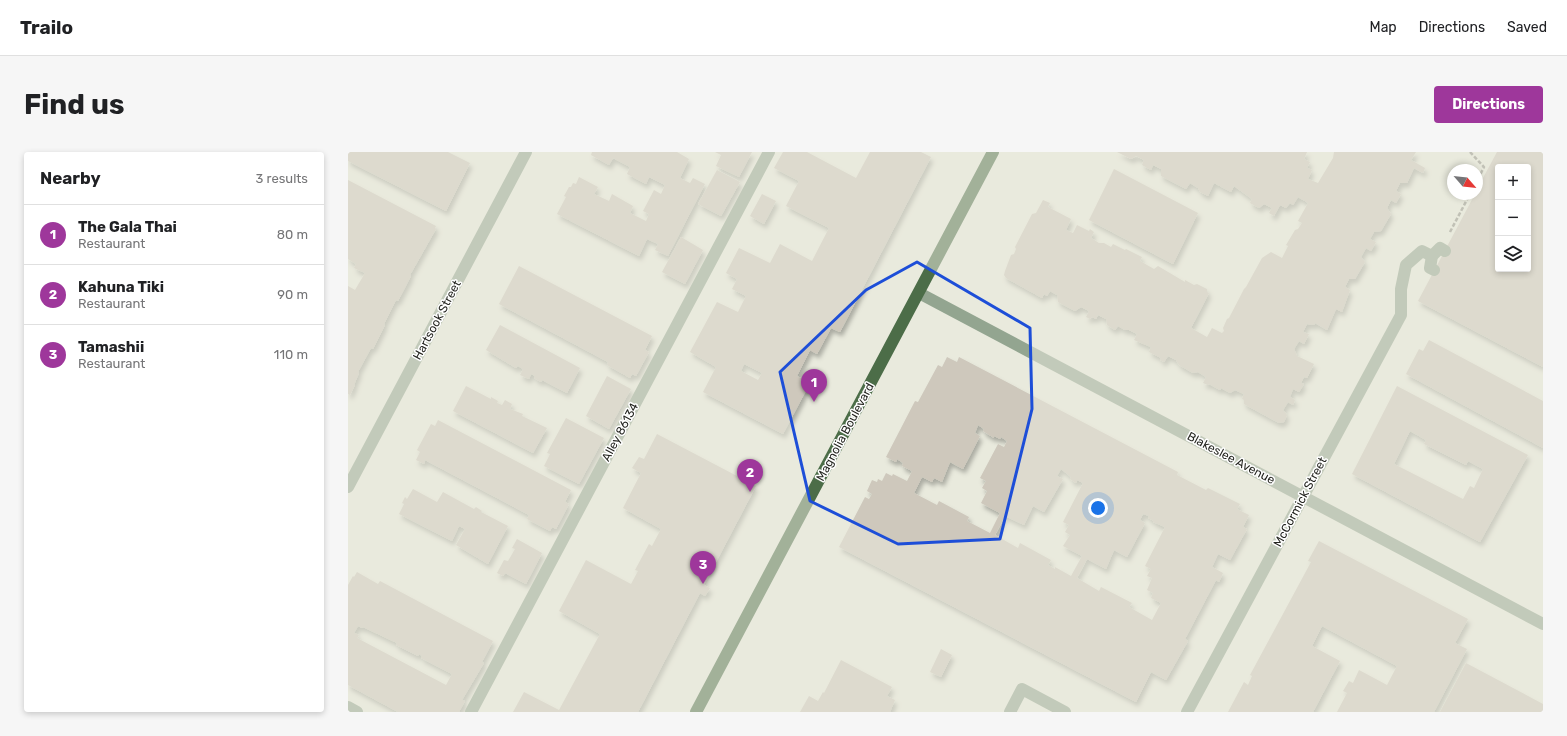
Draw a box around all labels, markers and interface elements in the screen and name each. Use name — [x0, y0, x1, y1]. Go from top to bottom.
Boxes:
text: Trailo — [20, 16, 73, 39]
text: Map — [1370, 19, 1397, 36]
text: Directions — [1419, 19, 1485, 36]
text: Saved — [1507, 19, 1547, 36]
button: Directions — [1434, 86, 1543, 123]
text: Find us — [24, 88, 124, 121]
north arrow — [1447, 164, 1483, 200]
map controls — [1495, 164, 1531, 272]
button: + — [1495, 164, 1531, 200]
text: Nearby — [40, 168, 101, 188]
text: 3 results — [256, 171, 308, 186]
button: − — [1495, 200, 1531, 236]
text: The Gala Thai — [78, 218, 177, 236]
text: 1 — [50, 227, 56, 242]
text: 80 m — [277, 227, 308, 242]
text: Restaurant — [78, 236, 145, 251]
button: layers — [1495, 236, 1531, 272]
text: Kahuna Tiki — [78, 278, 164, 296]
street label: Hartsook Street — [410, 278, 464, 362]
text: 2 — [49, 287, 57, 302]
text: 90 m — [277, 287, 308, 302]
text: Restaurant — [78, 296, 145, 311]
text: Tamashii — [78, 338, 144, 356]
text: 3 — [49, 347, 57, 362]
text: 110 m — [274, 347, 308, 362]
text: Restaurant — [78, 356, 145, 371]
pin: 1 — [801, 369, 827, 402]
street label: Magnolia Boulevard — [813, 381, 877, 483]
street label: Alley 86134 — [599, 400, 641, 464]
street label: Blakeslee Avenue — [1185, 429, 1277, 487]
street label: McCormick Street — [1270, 455, 1330, 549]
pin: 2 — [737, 459, 763, 492]
your location — [1088, 498, 1108, 518]
pin: 3 — [690, 551, 716, 584]

